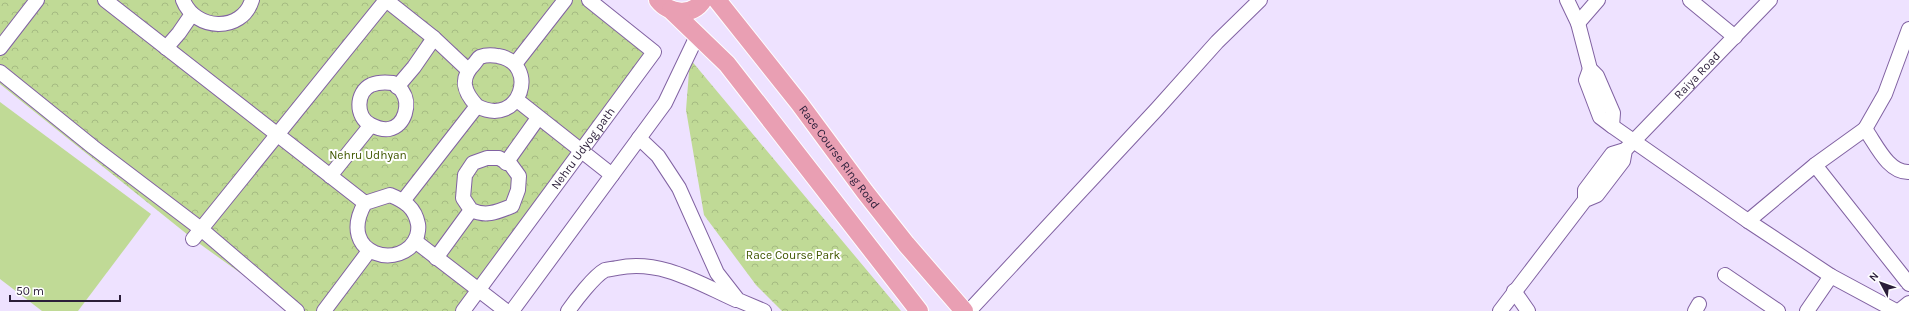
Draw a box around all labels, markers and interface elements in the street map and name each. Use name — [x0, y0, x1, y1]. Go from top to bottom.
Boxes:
street label: Raiya Road — [1671, 49, 1723, 102]
street label: Race Course Ring Road — [796, 102, 882, 212]
street label: Nehru Udyog path — [548, 105, 618, 192]
park label: Nehru Udhyan — [329, 148, 407, 162]
park label: Race Course Park — [746, 248, 840, 262]
north arrow — [1861, 263, 1901, 303]
text: N — [1866, 270, 1881, 284]
scale bar — [10, 277, 120, 303]
text: 50 m — [16, 284, 44, 298]

